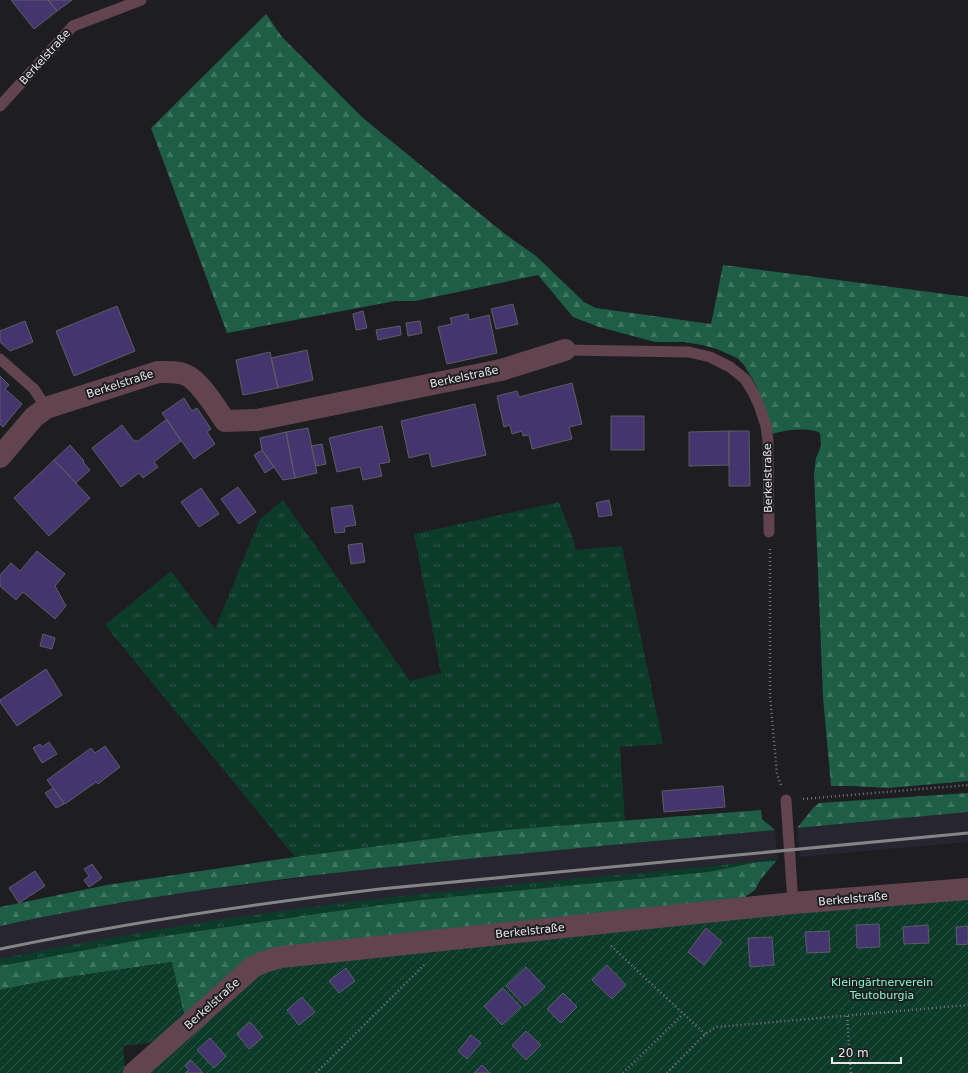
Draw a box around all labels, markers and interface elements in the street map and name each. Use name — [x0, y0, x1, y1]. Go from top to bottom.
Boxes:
street label: Berkelstraße — [17, 27, 73, 87]
street label: Berkelstraße — [429, 363, 500, 391]
street label: Berkelstraße — [85, 367, 155, 401]
street label: Berkelstraße — [761, 443, 775, 513]
street label: Berkelstraße — [818, 889, 888, 909]
street label: Berkelstraße — [495, 921, 566, 941]
street label: Berkelstraße — [182, 976, 242, 1032]
park label: Kleingärtnerverein Teutoburgia — [831, 976, 933, 1002]
scale bar — [832, 1039, 901, 1065]
text: 20 m — [838, 1046, 869, 1060]

